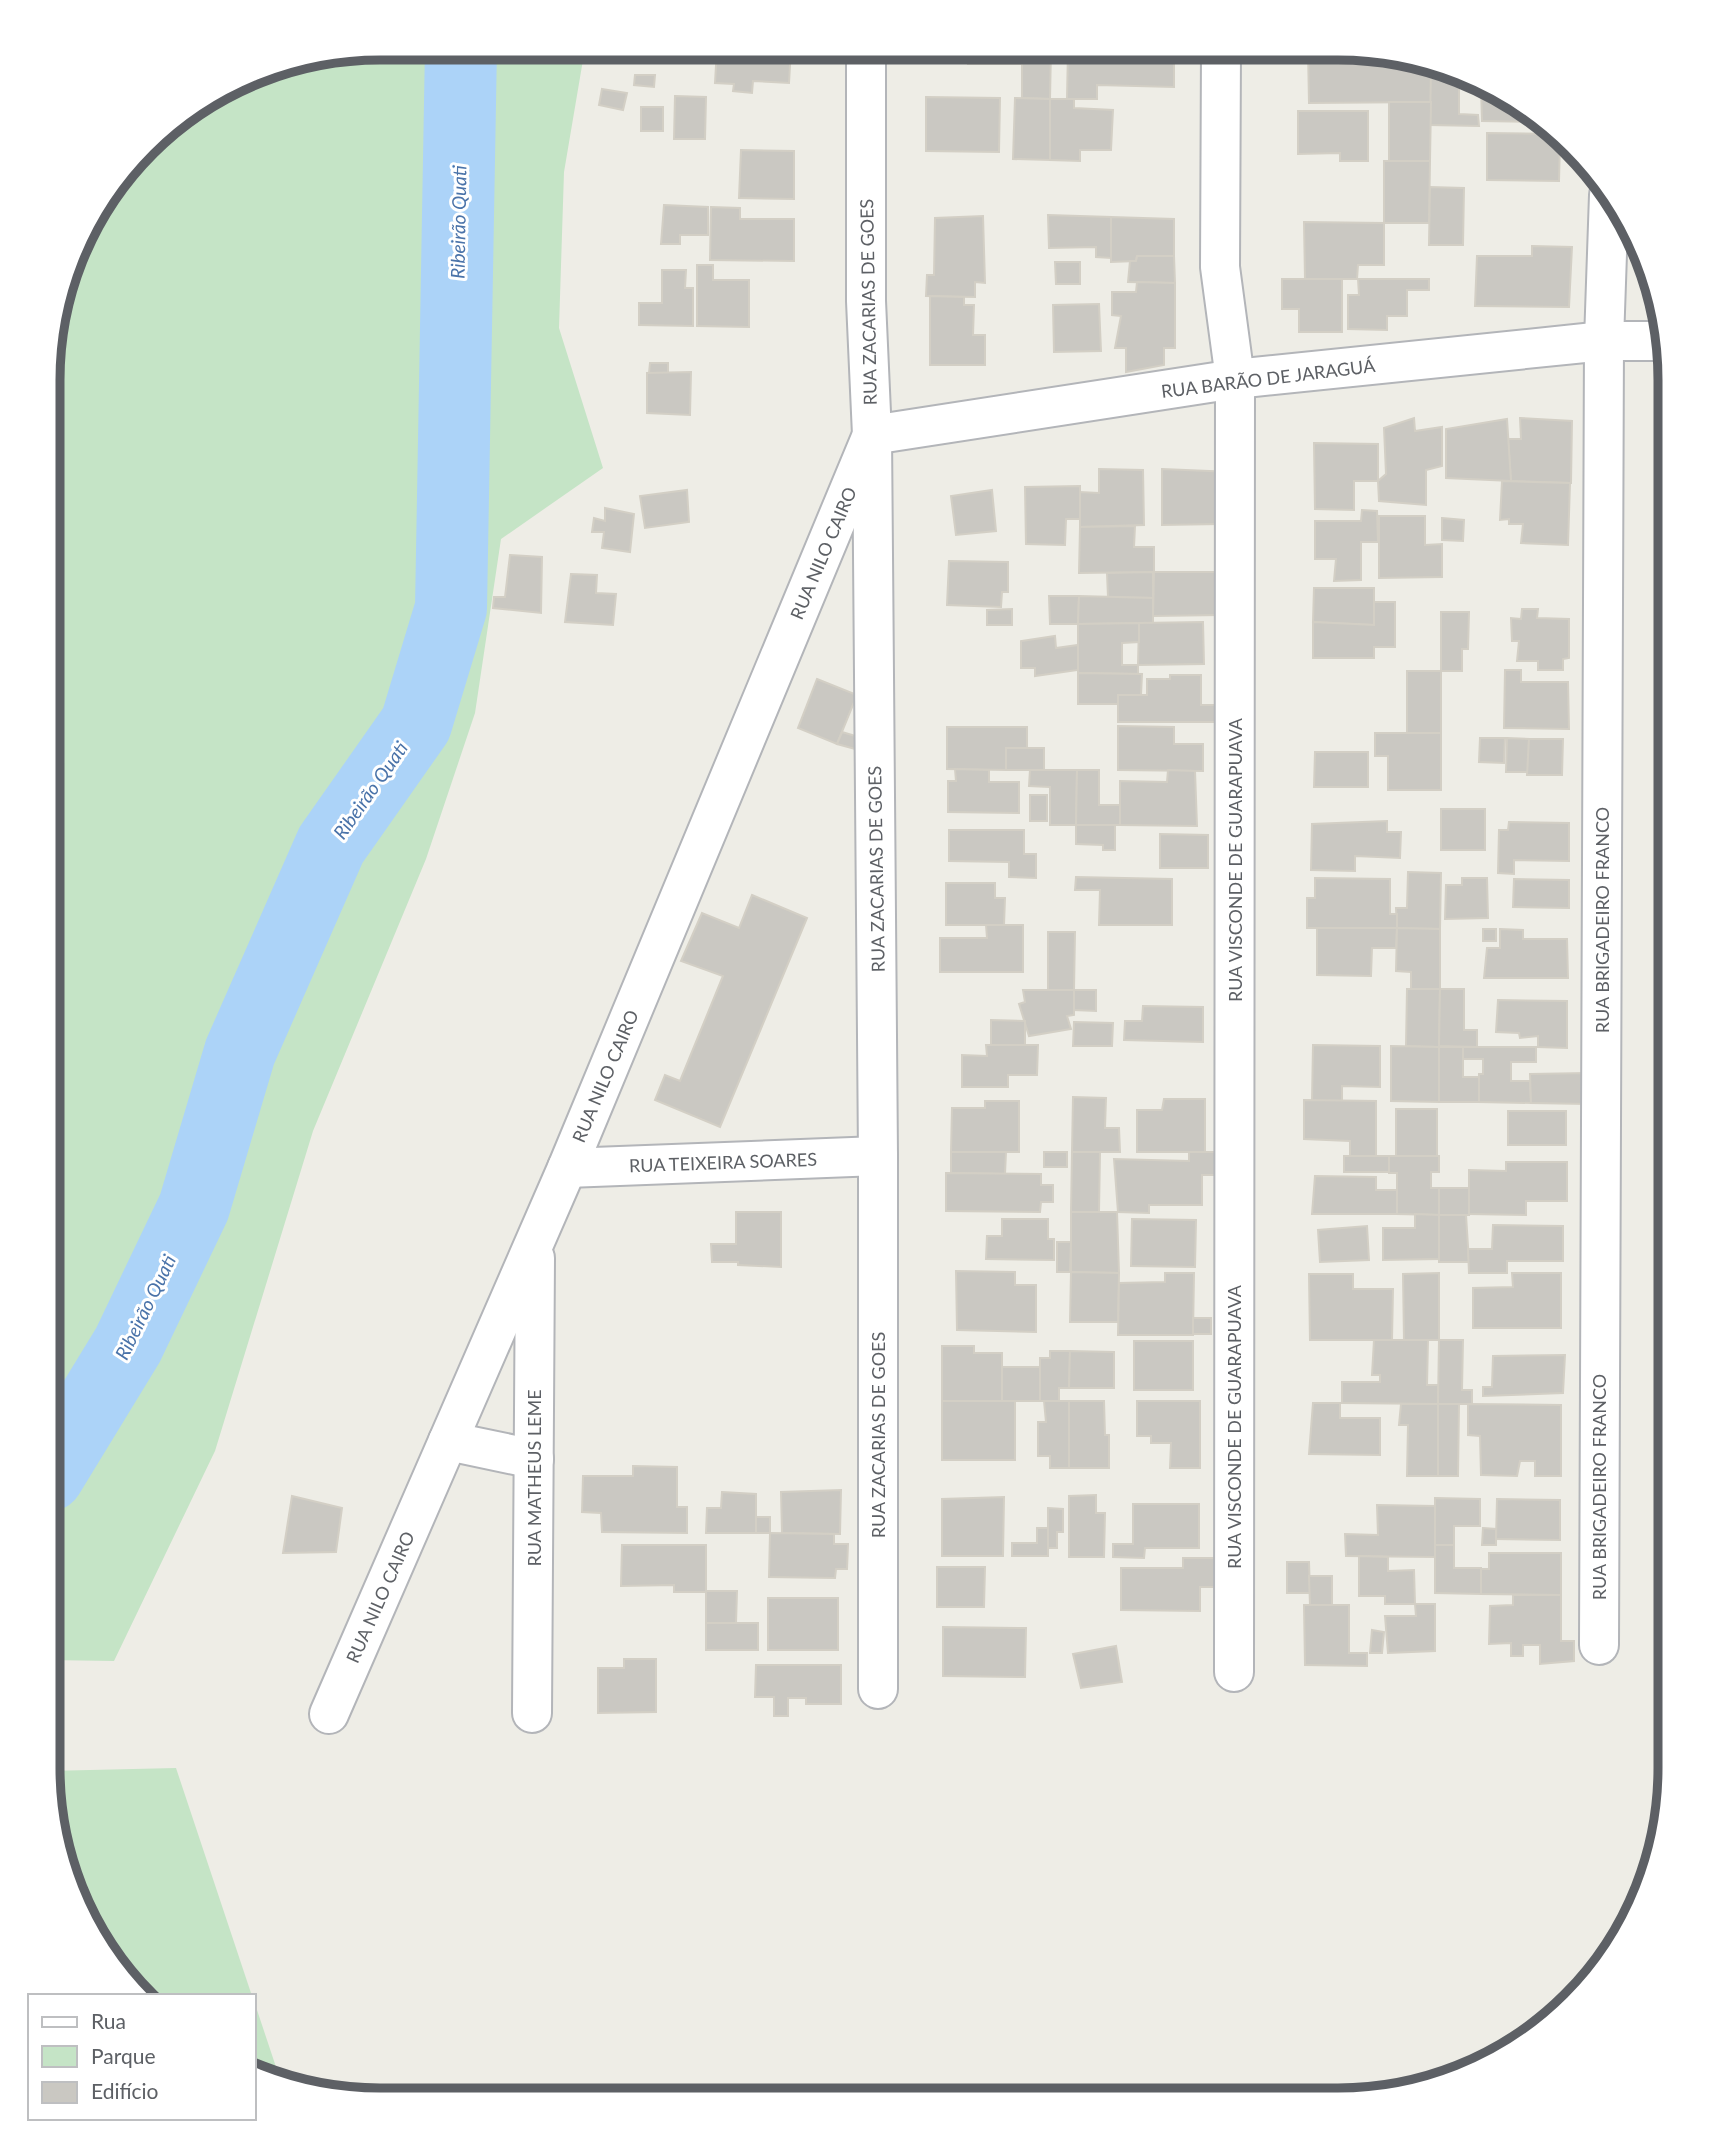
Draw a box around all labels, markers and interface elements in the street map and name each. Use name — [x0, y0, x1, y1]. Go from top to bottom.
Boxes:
water label: Ribeirão Quati — [446, 165, 470, 279]
street label: RUA ZACARIAS DE GOES — [855, 199, 881, 405]
street label: RUA BARÃO DE JARAGUÁ — [1160, 354, 1377, 402]
street label: RUA NILO CAIRO — [785, 484, 861, 622]
street label: RUA VISCONDE DE GUARAPUAVA — [1224, 717, 1246, 1002]
water label: Ribeirão Quati — [328, 737, 412, 843]
street label: RUA ZACARIAS DE GOES — [863, 766, 889, 972]
street label: RUA BRIGADEIRO FRANCO — [1591, 807, 1613, 1033]
street label: RUA NILO CAIRO — [567, 1007, 643, 1145]
street label: RUA TEIXEIRA SOARES — [629, 1148, 817, 1176]
water label: Ribeirão Quati — [110, 1251, 180, 1363]
street label: RUA VISCONDE DE GUARAPUAVA — [1223, 1284, 1245, 1569]
street label: RUA ZACARIAS DE GOES — [867, 1332, 889, 1538]
street label: RUA BRIGADEIRO FRANCO — [1588, 1374, 1610, 1600]
street label: RUA MATHEUS LEME — [523, 1389, 545, 1567]
street label: RUA NILO CAIRO — [341, 1528, 419, 1666]
legend — [28, 1994, 256, 2120]
text: Rua — [91, 2008, 126, 2033]
text: Parque — [91, 2043, 156, 2068]
text: Edifício — [91, 2078, 159, 2103]

